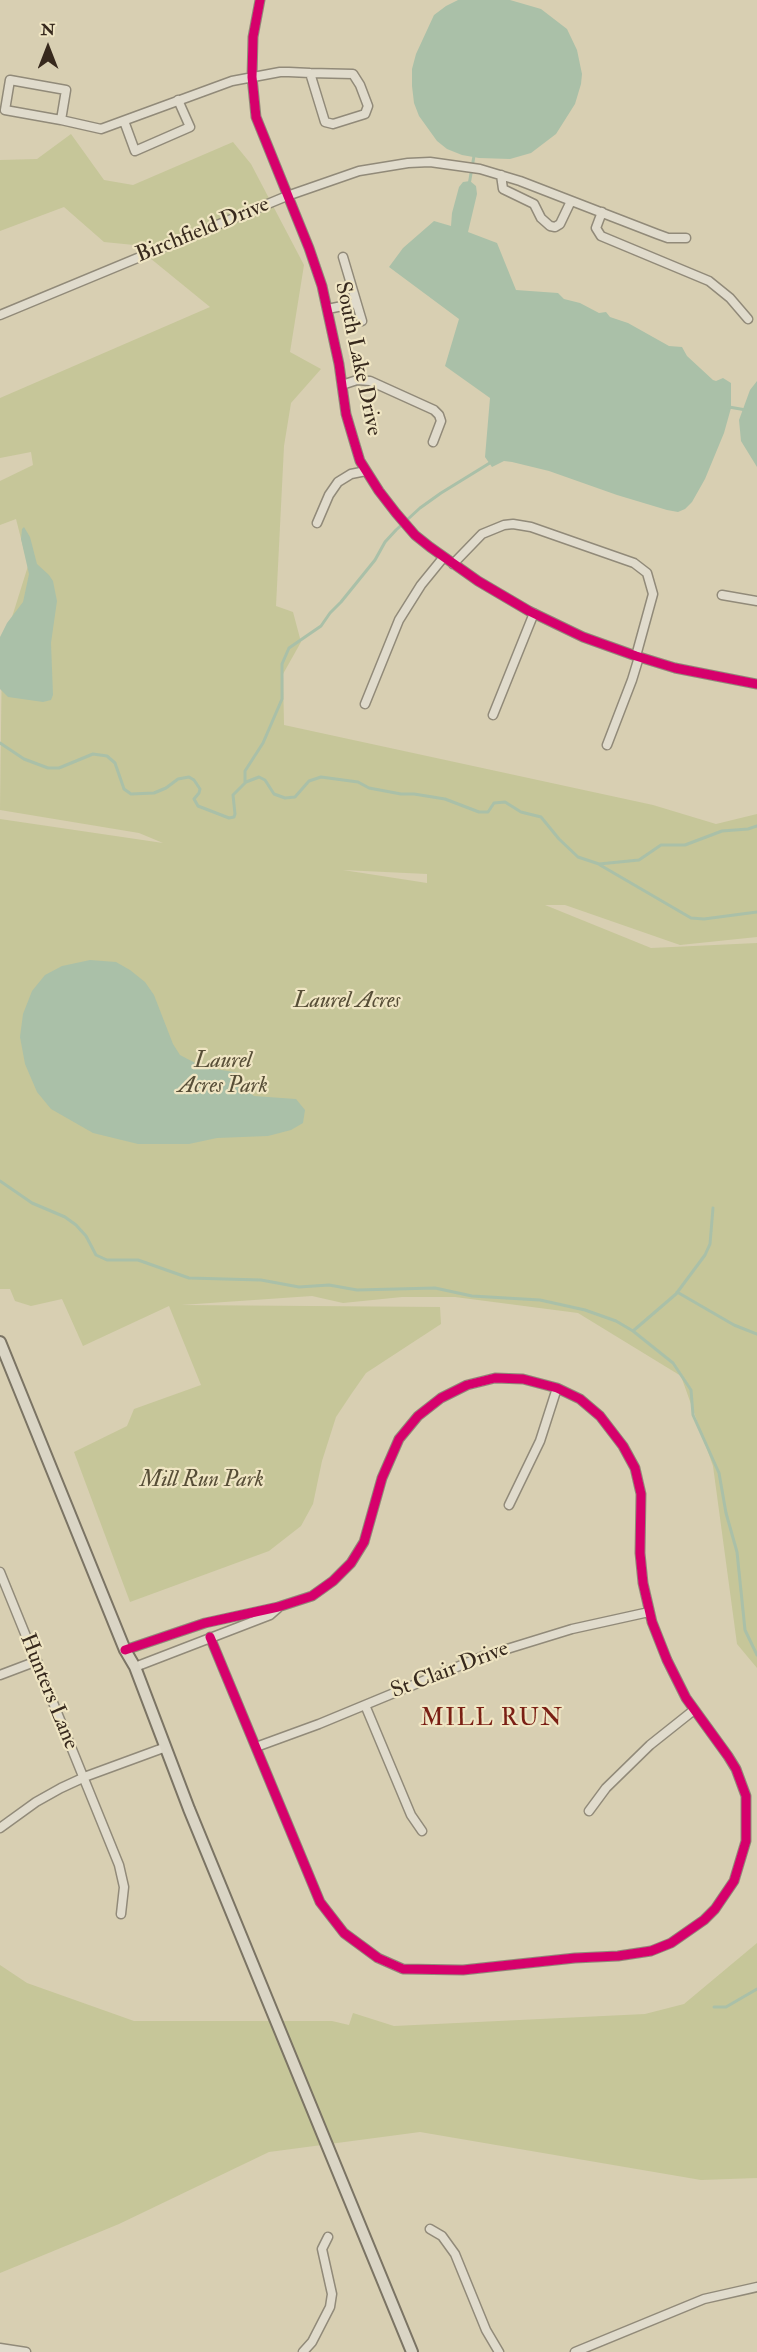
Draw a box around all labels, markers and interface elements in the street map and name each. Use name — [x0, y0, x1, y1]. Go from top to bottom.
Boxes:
north arrow — [18, 18, 78, 78]
text: N — [41, 20, 55, 40]
street label: Birchfield Drive — [133, 192, 273, 270]
street label: South Lake Drive — [328, 280, 386, 438]
park label: Laurel Acres — [294, 989, 400, 1015]
park label: Laurel Acres Park — [178, 1049, 268, 1100]
park label: Mill Run Park — [140, 1468, 264, 1494]
street label: Hunters Lane — [13, 1630, 83, 1754]
street label: St Clair Drive — [387, 1636, 513, 1706]
district label: MILL RUN — [421, 1706, 563, 1734]

